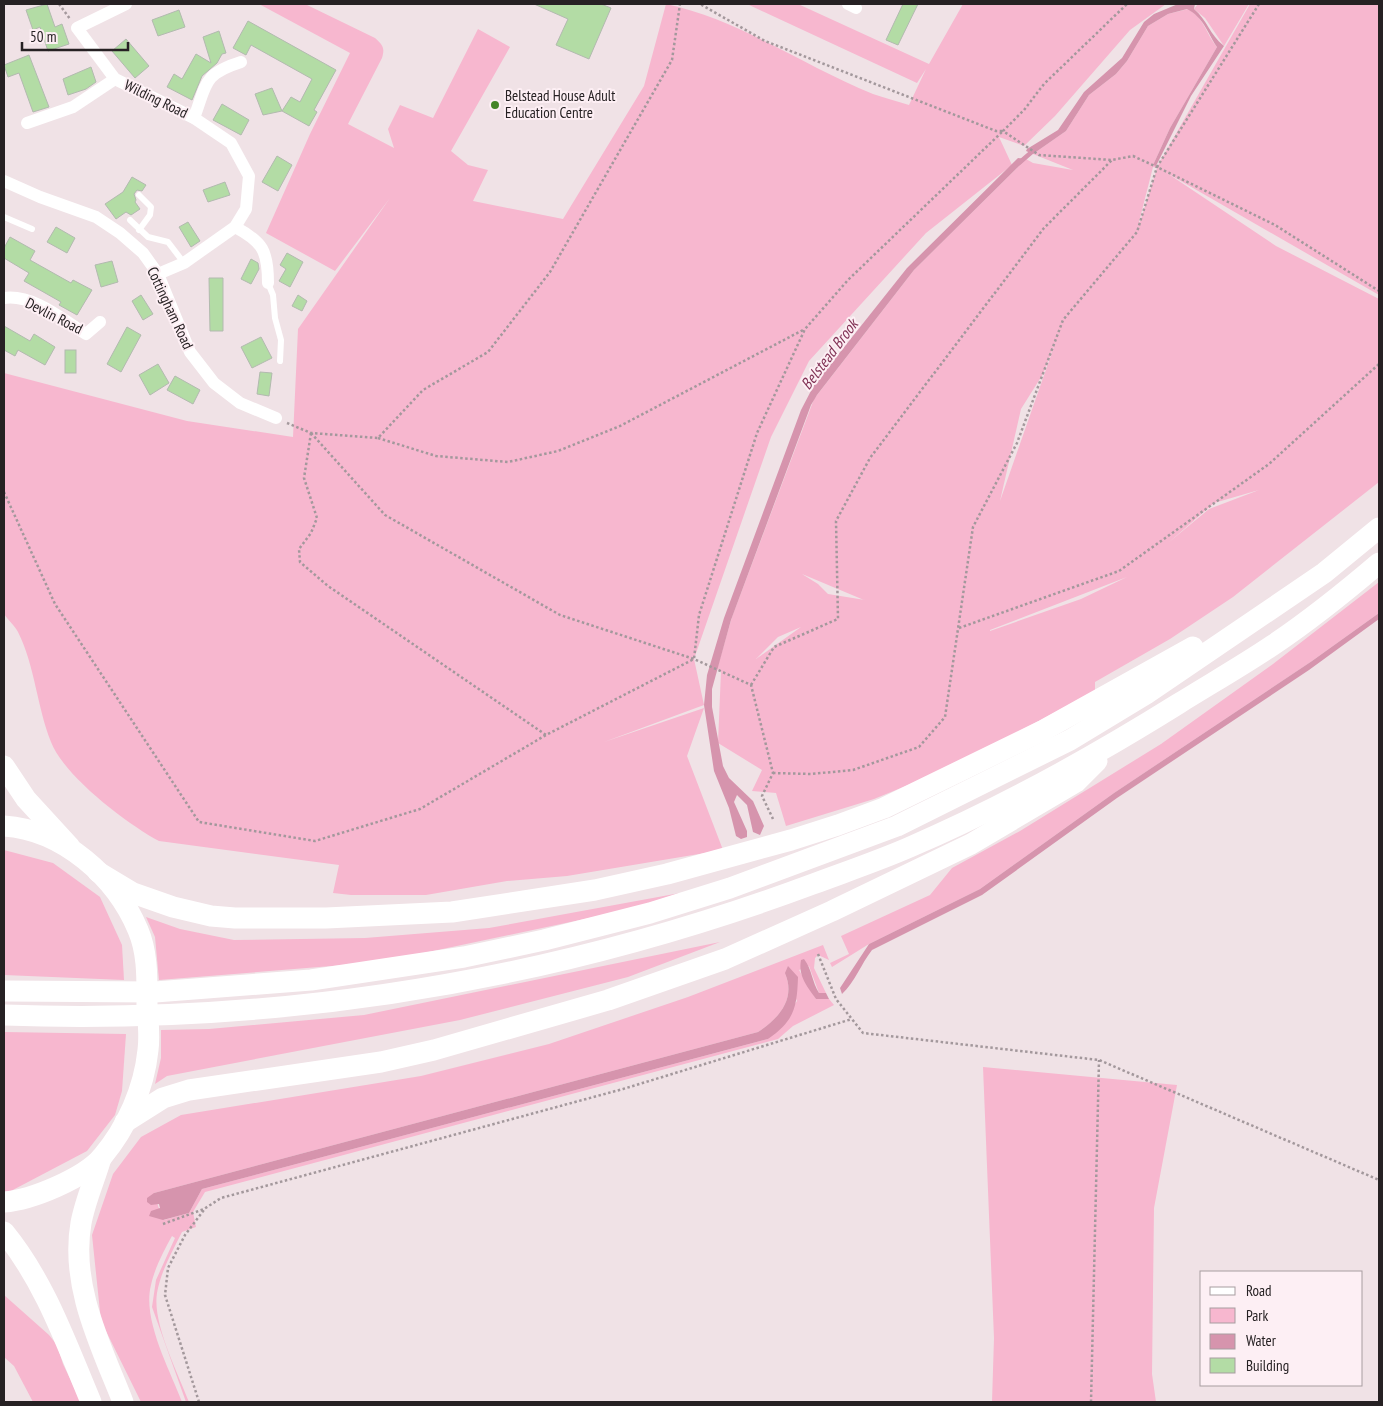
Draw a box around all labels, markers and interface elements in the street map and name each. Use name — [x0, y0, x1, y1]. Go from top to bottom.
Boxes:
scale bar — [22, 20, 129, 52]
text: 50 m — [30, 27, 56, 46]
street label: Wilding Road — [121, 75, 191, 122]
place label: Belstead House Adult Education Centre — [505, 86, 616, 122]
marker: Belstead House Adult Education Centre — [489, 99, 501, 111]
street label: Cottingham Road — [143, 264, 198, 352]
street label: Devlin Road — [22, 293, 86, 338]
water label: Belstead Brook — [796, 313, 863, 393]
legend — [1200, 1271, 1363, 1386]
text: Road — [1246, 1281, 1272, 1300]
text: Park — [1246, 1306, 1268, 1325]
text: Water — [1246, 1331, 1277, 1350]
text: Building — [1246, 1356, 1289, 1375]

